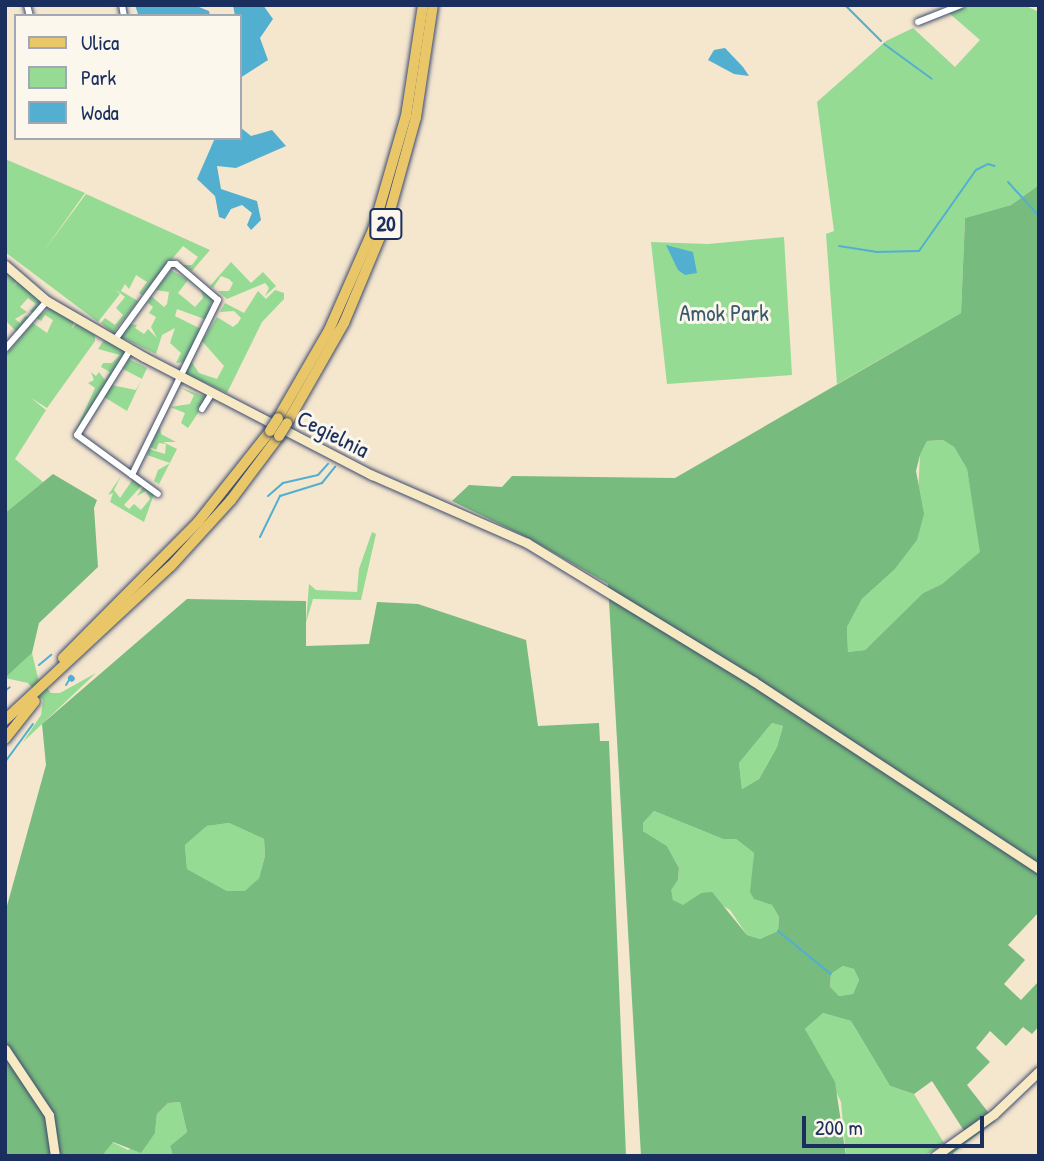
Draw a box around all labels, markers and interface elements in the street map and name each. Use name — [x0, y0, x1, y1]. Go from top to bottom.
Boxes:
legend — [14, 14, 242, 140]
text: Ulica — [81, 28, 119, 57]
text: Park — [81, 63, 116, 92]
text: Woda — [81, 98, 119, 127]
road number: 20 — [368, 206, 404, 242]
park label: Amok Park — [679, 299, 769, 327]
street label: Cegielnia — [292, 404, 374, 464]
scale bar — [806, 1102, 988, 1146]
text: 200 m — [815, 1113, 863, 1142]

